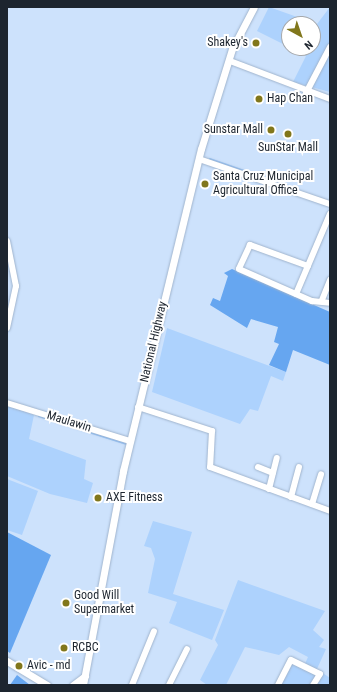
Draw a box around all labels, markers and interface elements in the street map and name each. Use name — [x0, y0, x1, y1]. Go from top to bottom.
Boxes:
north arrow — [281, 16, 321, 56]
place label: Shakey's — [207, 36, 248, 50]
marker: Shakey's — [251, 38, 261, 48]
text: N — [302, 38, 315, 52]
place label: Hap Chan — [267, 92, 313, 106]
marker: Hap Chan — [254, 94, 264, 104]
place label: Sunstar Mall — [204, 123, 263, 137]
marker: Sunstar Mall — [266, 125, 276, 135]
marker: SunStar Mall — [283, 129, 293, 139]
place label: SunStar Mall — [258, 141, 318, 155]
place label: Santa Cruz Municipal Agricultural Office — [213, 170, 313, 198]
marker: Santa Cruz Municipal Agricultural Office — [200, 179, 210, 189]
street label: National Highway — [138, 300, 170, 384]
street label: Maulawin — [45, 408, 93, 436]
place label: AXE Fitness — [106, 491, 163, 505]
marker: AXE Fitness — [93, 493, 103, 503]
place label: Good Will Supermarket — [74, 589, 134, 617]
marker: Good Will Supermarket — [61, 598, 71, 608]
place label: RCBC — [72, 641, 99, 655]
marker: RCBC — [59, 643, 69, 653]
place label: Avic - md — [27, 659, 71, 673]
marker: Avic - md — [14, 661, 24, 671]

